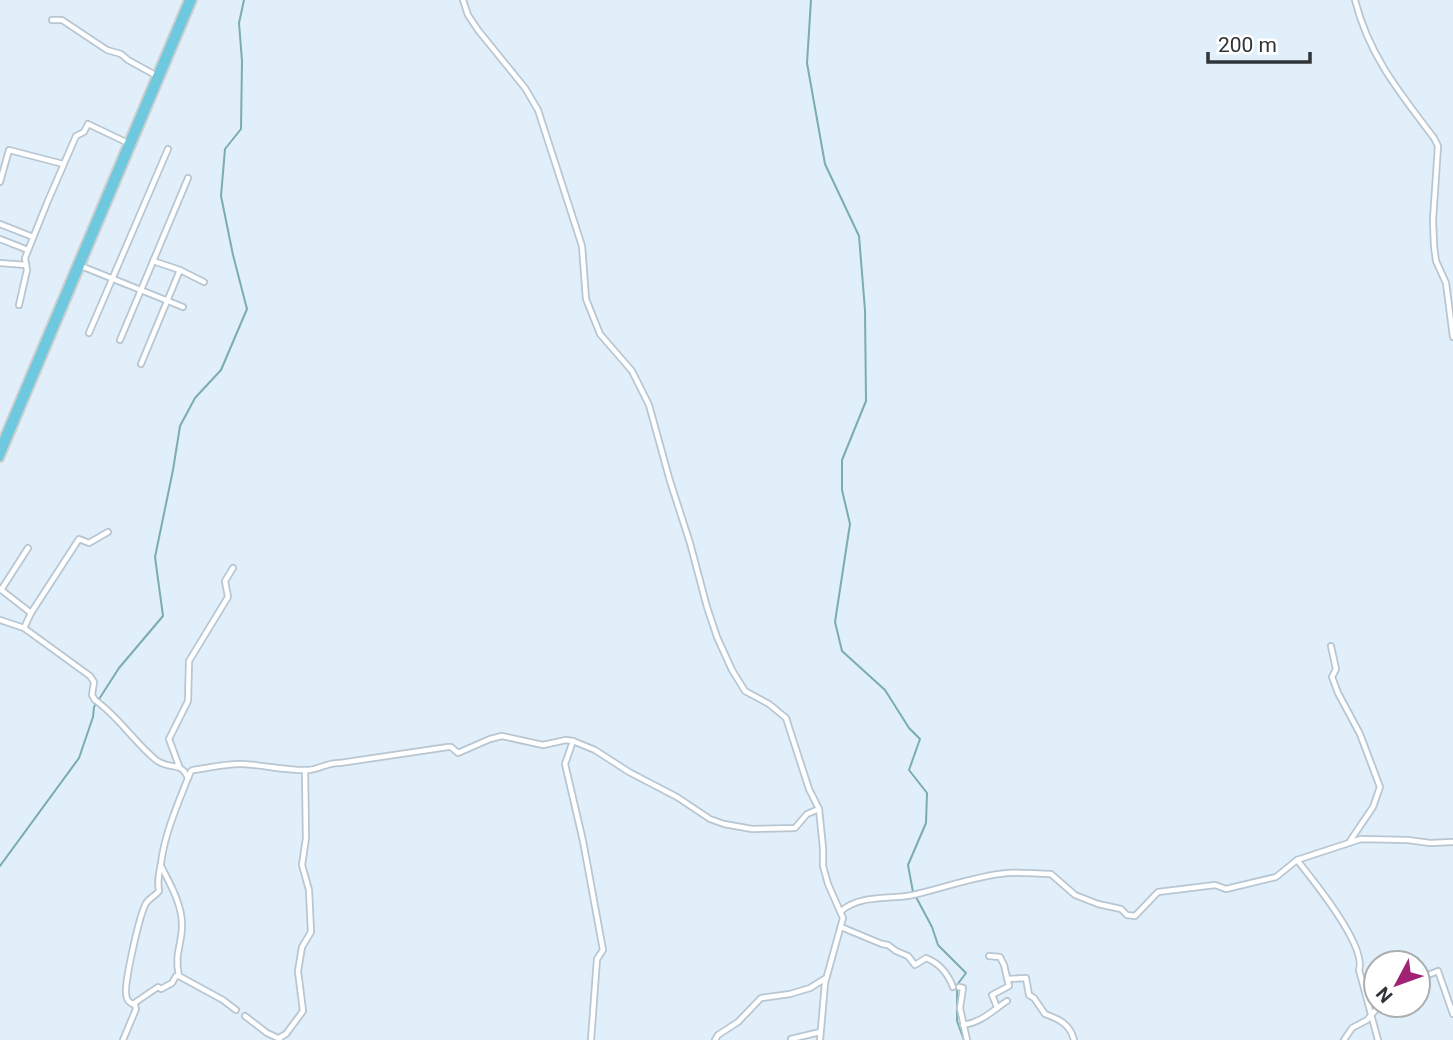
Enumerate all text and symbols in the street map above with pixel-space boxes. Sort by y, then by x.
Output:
scale bar [1208,21,1310,65]
text: 200 m [1218,33,1277,57]
north arrow [1362,949,1432,1019]
text: N [1371,982,1398,1007]

